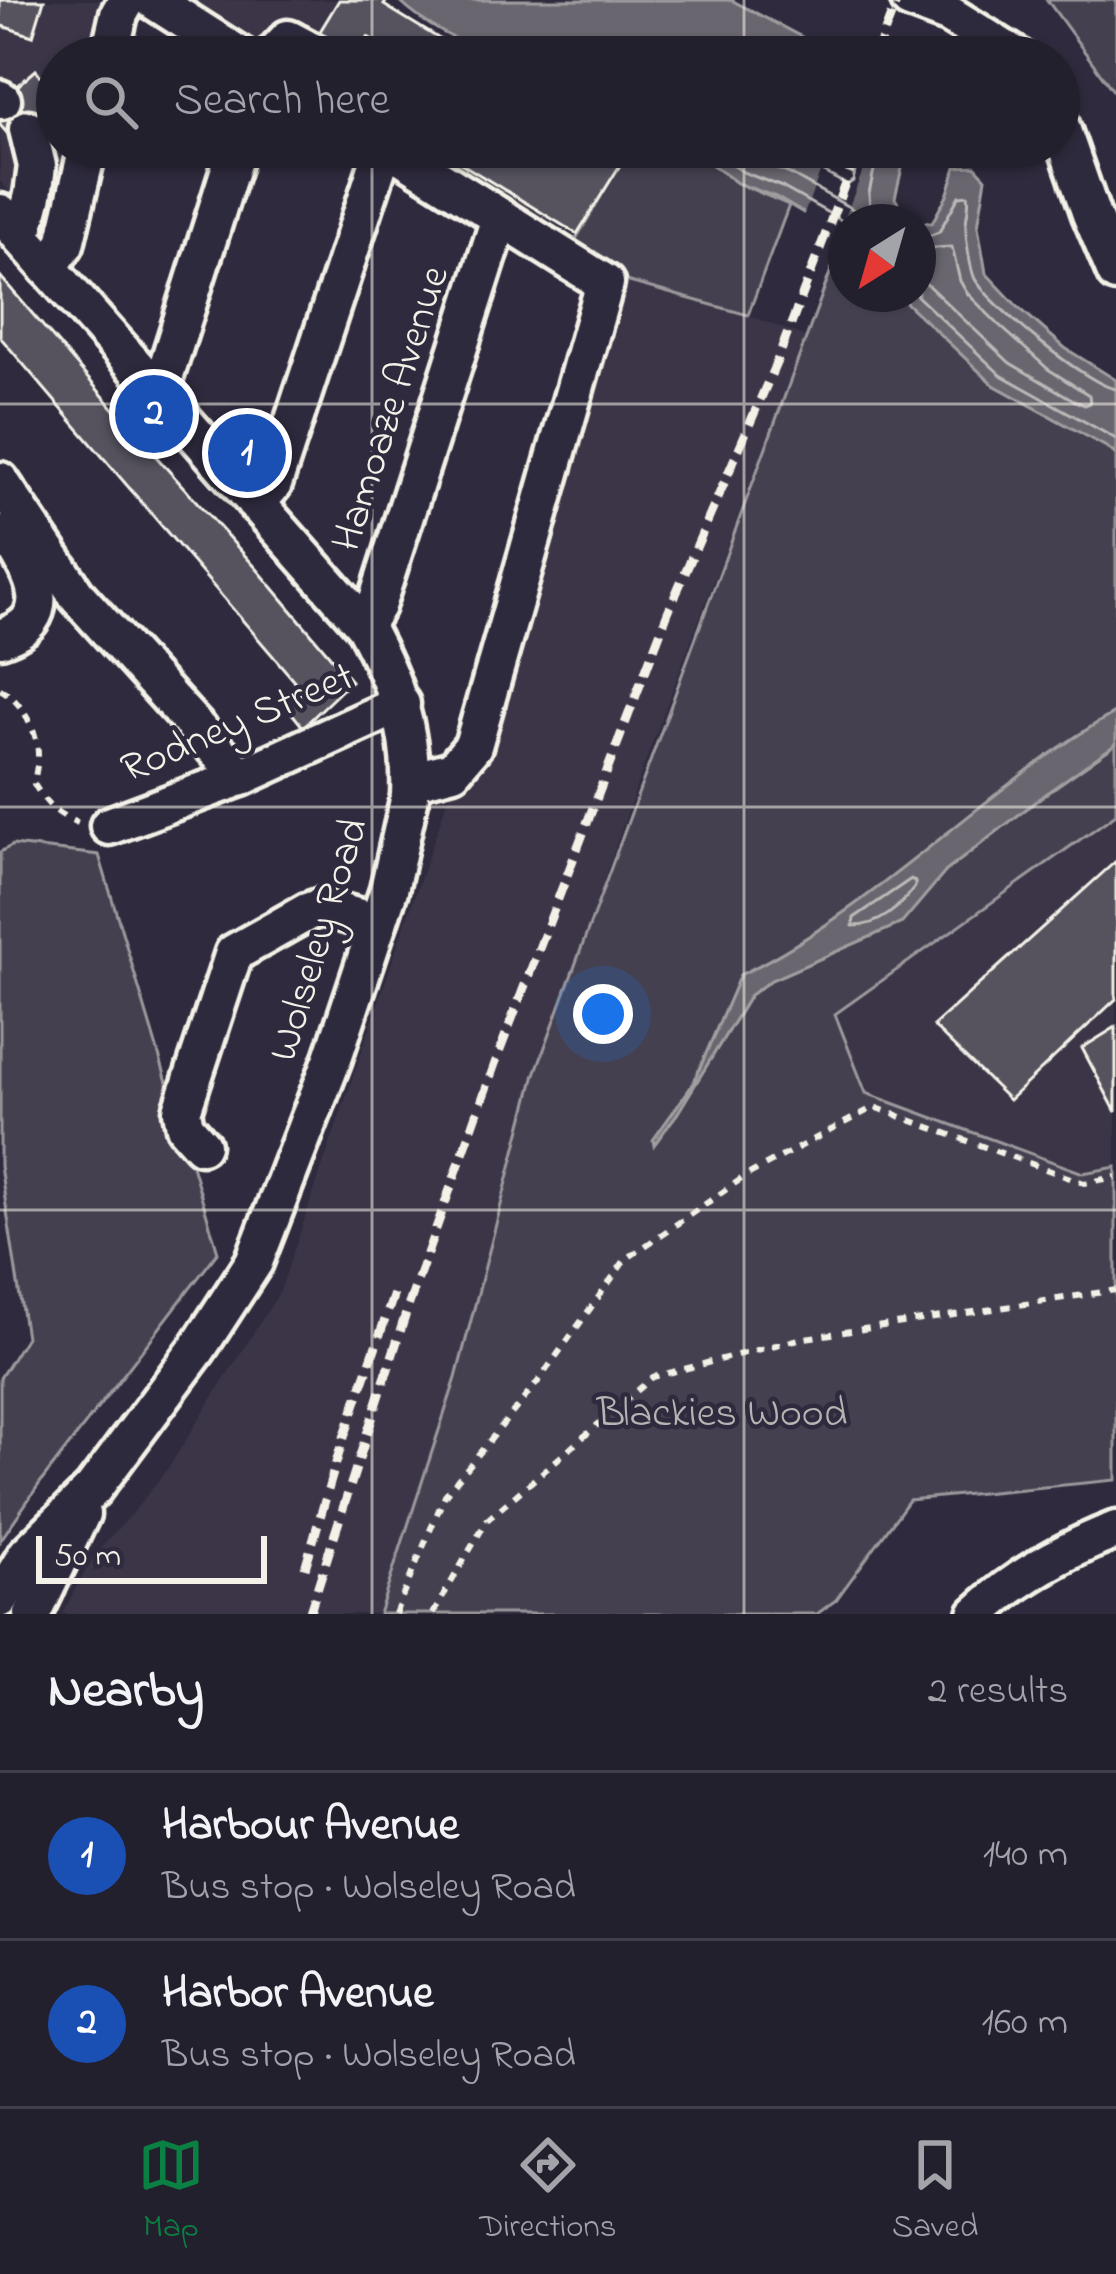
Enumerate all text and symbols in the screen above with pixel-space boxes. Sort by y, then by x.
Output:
search box [36,36,1080,168]
icon: search [78,69,144,135]
text: Search here [174,69,390,135]
north arrow [828,204,936,312]
street label: Hamoaze Avenue [317,258,467,560]
pin: 2 [115,369,193,459]
pin: 1 [208,408,286,498]
street label: Rodney Street [112,647,364,801]
street label: Wolseley Road [254,811,386,1069]
your location [573,984,633,1044]
park label: Blackies Wood [596,1384,847,1445]
scale bar [36,1530,267,1583]
text: 50 m [54,1533,121,1581]
text: Nearby [48,1655,204,1730]
text: 2 results [928,1664,1068,1721]
text: Harbour Avenue [162,1794,459,1860]
text: 1 [81,1827,93,1884]
text: 140 m [983,1827,1068,1884]
text: Bus stop · Wolseley Road [162,1860,576,1917]
text: Harbor Avenue [162,1962,433,2028]
text: 2 [77,1995,97,2052]
text: 160 m [982,1995,1068,2052]
text: Bus stop · Wolseley Road [162,2028,576,2085]
tab: Map [138,2132,204,2252]
tab: Directions [479,2132,617,2252]
tab: Saved [892,2132,978,2252]

